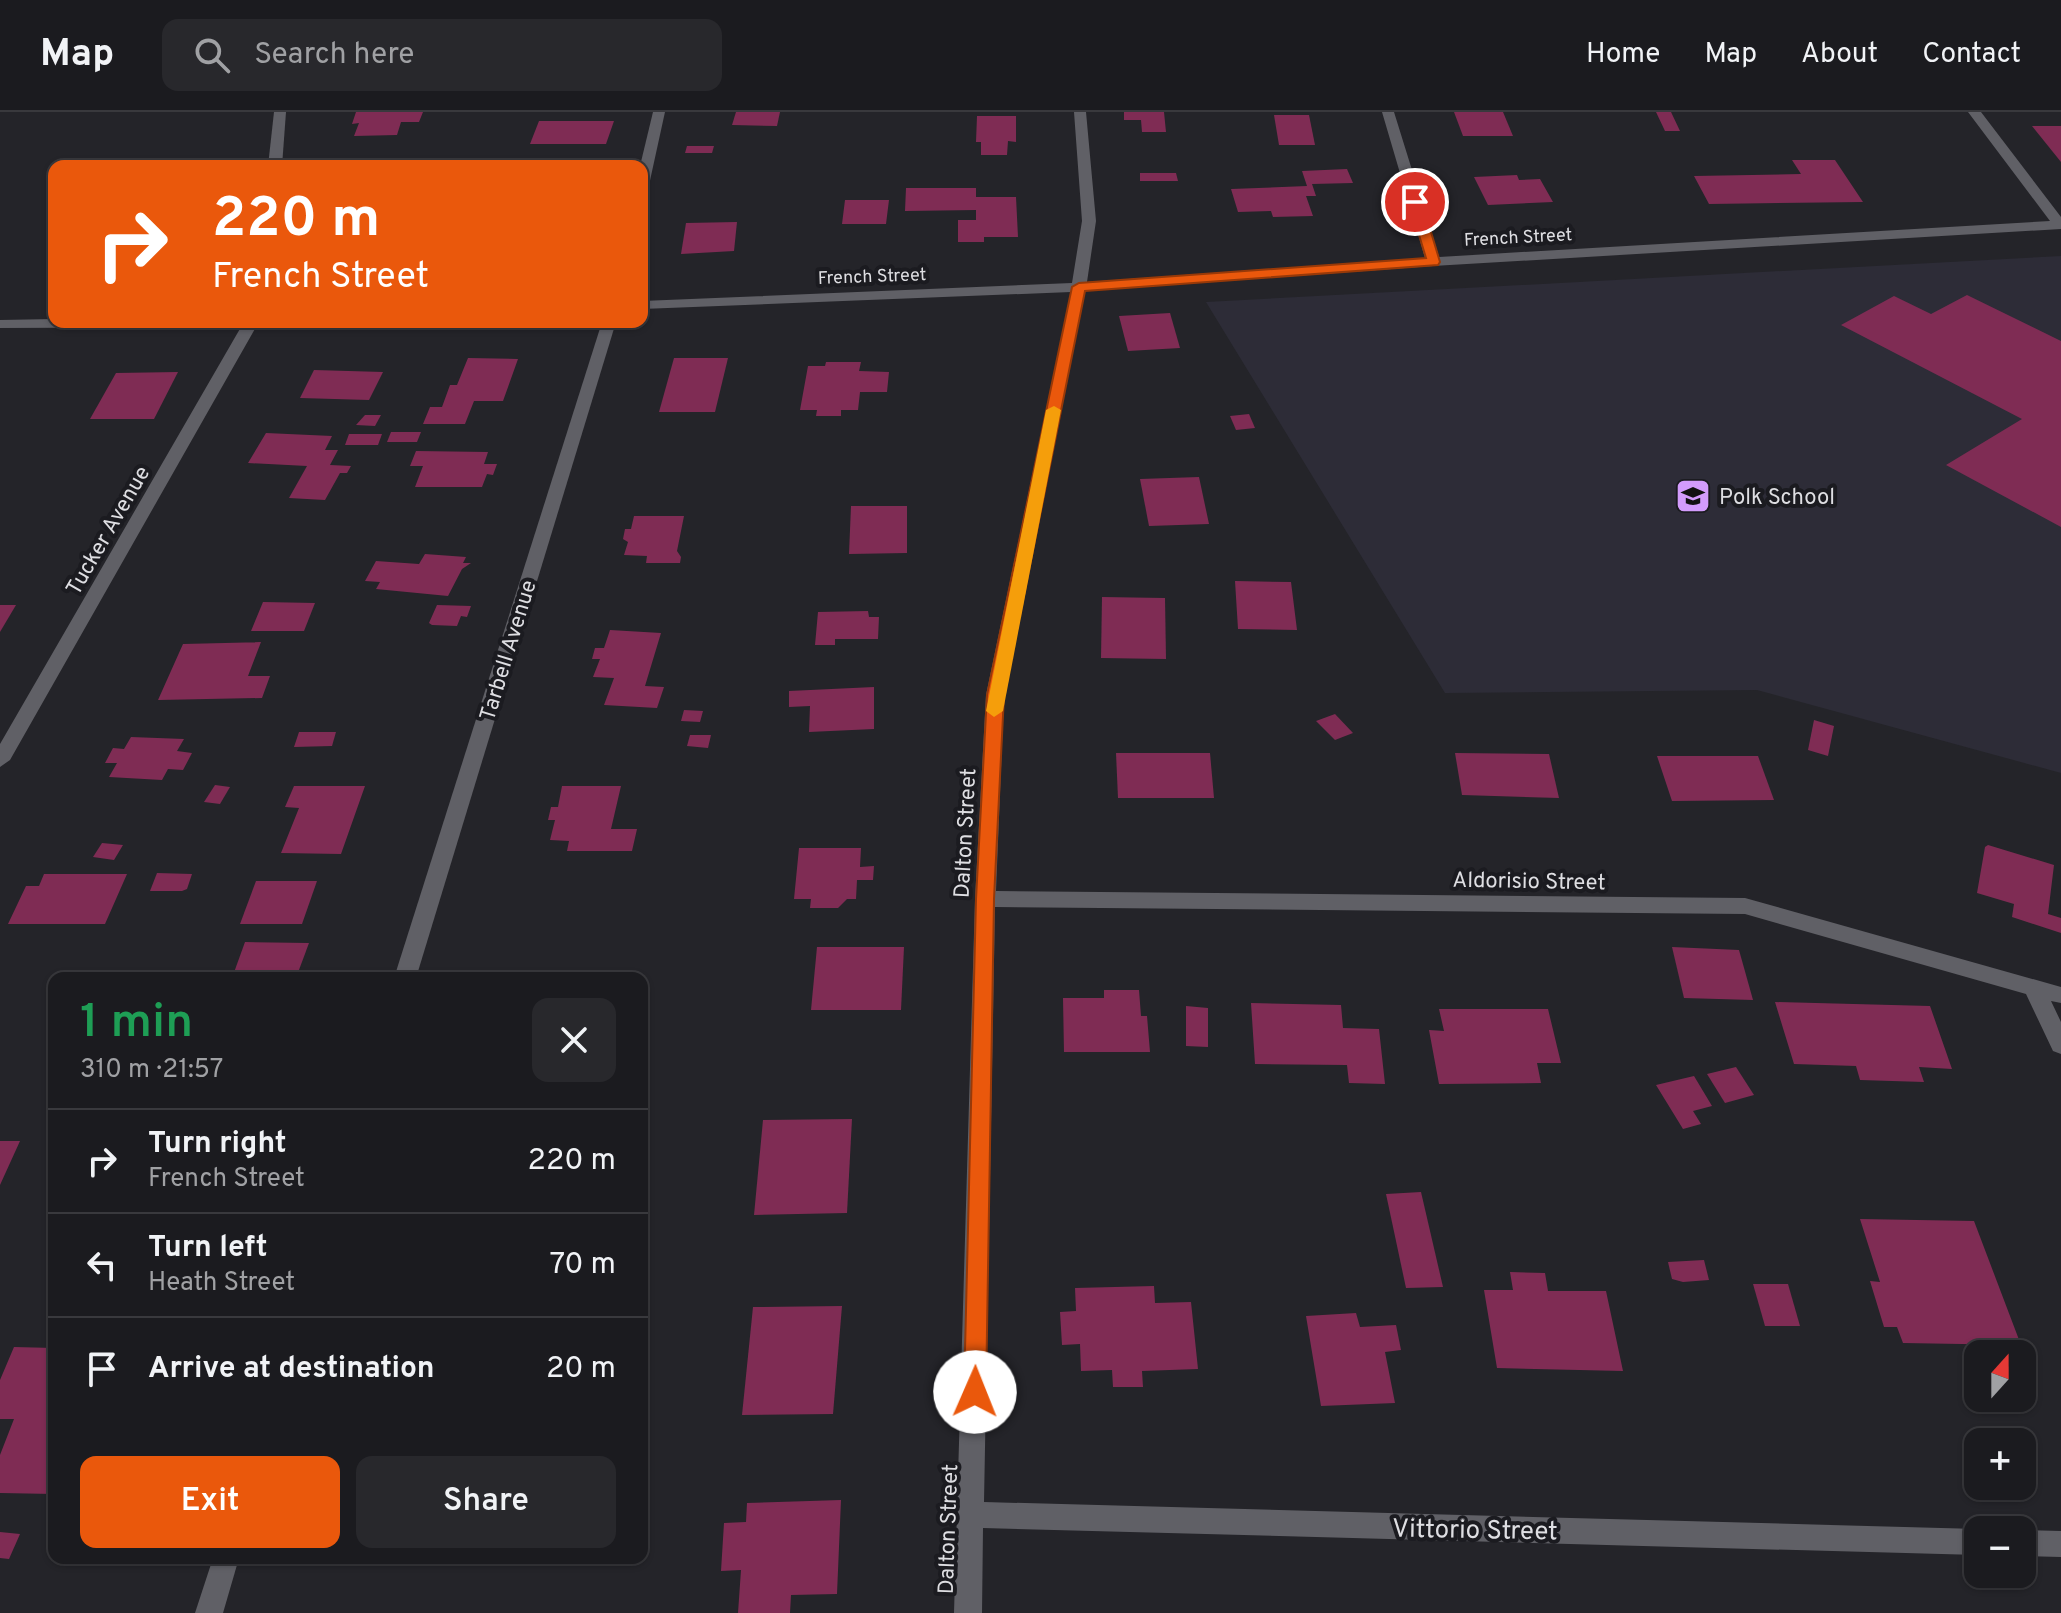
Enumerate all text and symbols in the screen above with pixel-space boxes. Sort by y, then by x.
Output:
search box [162,19,722,91]
text: Map [40,31,114,80]
icon: search [190,33,234,77]
text: Search here [254,37,414,74]
text: Home [1586,37,1660,73]
text: Map [1704,37,1757,73]
text: About [1801,37,1878,73]
text: Contact [1922,37,2021,73]
pin [1381,168,1449,236]
icon: arrive [1393,180,1437,224]
text: 220 m [212,186,380,256]
icon: right [80,192,184,296]
street label: French Street [1463,224,1573,253]
text: French Street [212,255,429,301]
street label: French Street [817,264,927,291]
street label: Tucker Avenue [61,462,157,601]
school or university icon: Polk School [1674,477,1712,515]
place label: Polk School [1719,485,1835,512]
street label: Tarbell Avenue [475,577,544,724]
street label: Dalton Street [950,767,983,899]
street label: Aldorisio Street [1452,868,1606,897]
text: 1 min [80,994,193,1054]
button: close [532,998,616,1082]
text: 310 m · 21:57 [80,1054,223,1087]
text: Turn right [148,1126,286,1163]
icon: right [80,1139,124,1183]
text: 220 m [528,1143,616,1180]
text: French Street [148,1163,305,1196]
text: Turn left [148,1230,268,1267]
icon: left [80,1243,124,1287]
text: 70 m [550,1247,616,1284]
text: Heath Street [148,1267,295,1300]
north arrow [1964,1340,2036,1412]
map controls [1964,1340,2036,1588]
icon: arrive [80,1347,124,1391]
position arrow [933,1350,1017,1434]
text: Arrive at destination [148,1351,434,1388]
text: 20 m [546,1351,616,1388]
button: + [1964,1428,2036,1500]
button: Exit [80,1456,340,1548]
button: Share [356,1456,616,1548]
street label: Dalton Street [934,1463,965,1595]
street label: Vittorio Street [1392,1514,1558,1549]
button: − [1964,1516,2036,1588]

